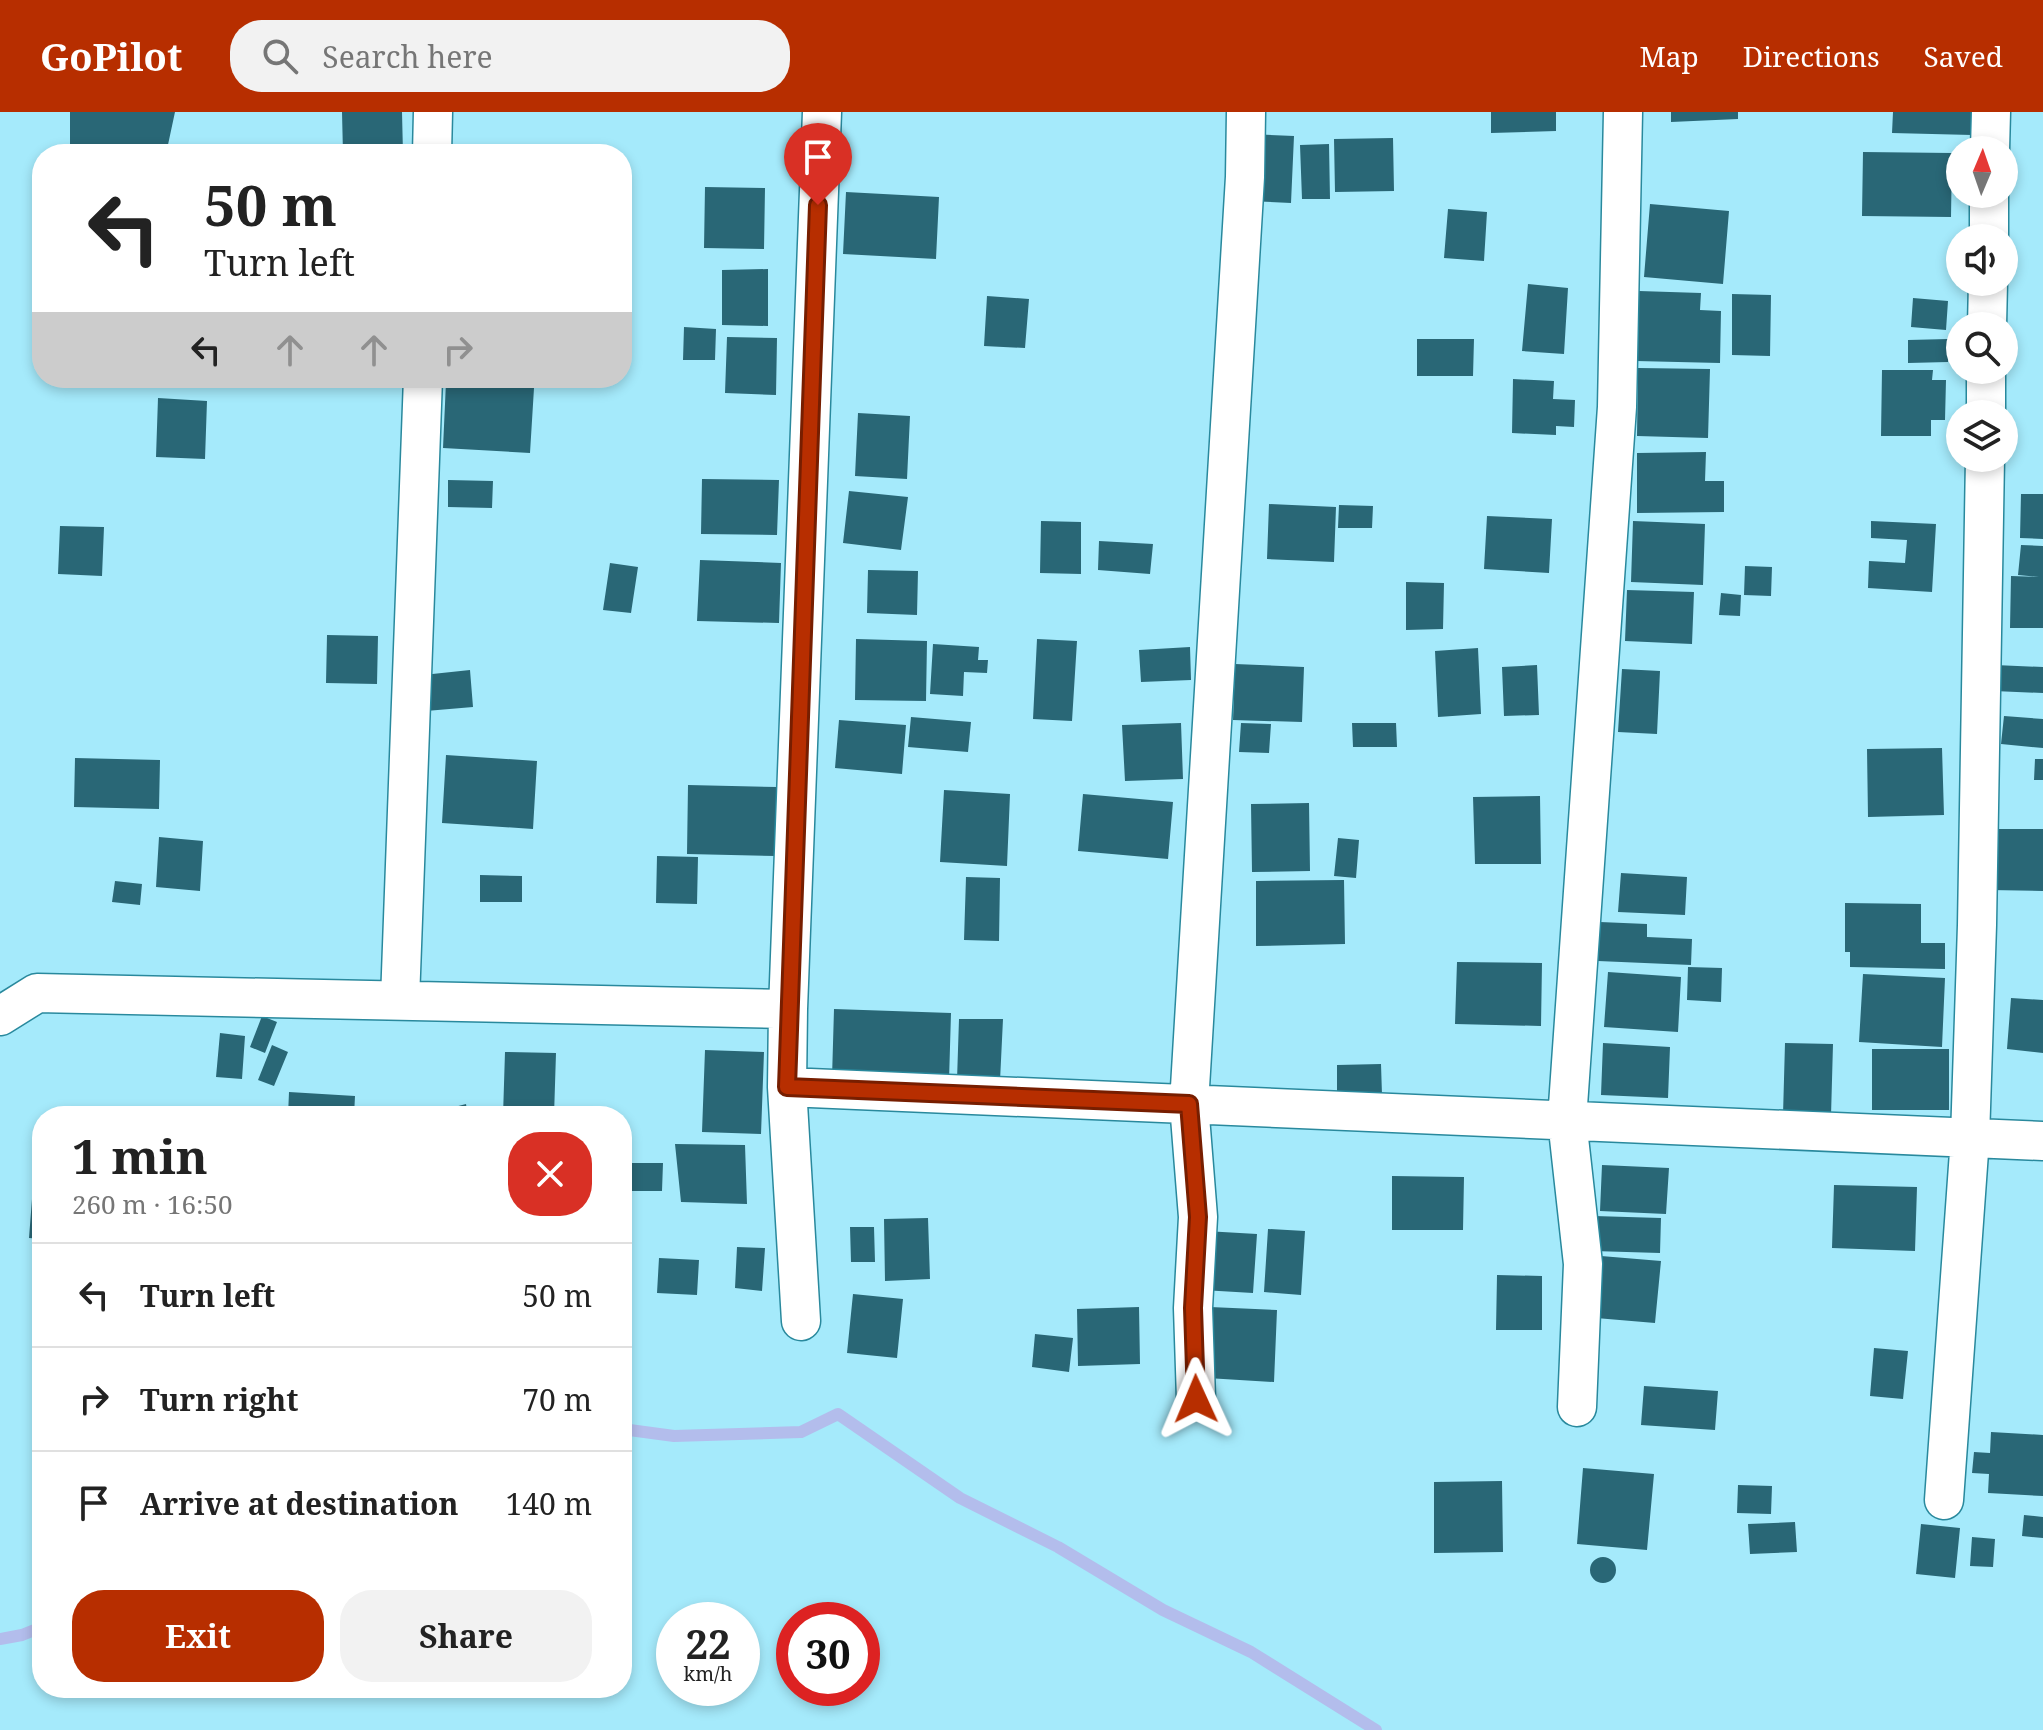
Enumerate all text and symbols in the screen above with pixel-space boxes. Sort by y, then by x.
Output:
search box [230,20,790,92]
text: GoPilot [40,30,182,82]
icon: search [258,34,302,78]
text: Search here [322,36,493,77]
text: Map [1639,37,1699,75]
text: Directions [1743,37,1880,75]
text: Saved [1924,37,2003,75]
pin [784,123,852,205]
icon: arrive [796,135,840,179]
north arrow [1946,136,2018,208]
map controls [1946,136,2018,472]
text: 50 m [204,166,337,242]
icon: left [72,176,176,280]
button: sound [1946,224,2018,296]
text: Turn left [204,238,355,287]
button: search [1946,312,2018,384]
icon: left [184,328,228,372]
icon: ahead [268,328,312,372]
icon: ahead [352,328,396,372]
icon: right [436,328,480,372]
button: layers [1946,400,2018,472]
text: 1 min [72,1123,208,1188]
button: close [508,1132,592,1216]
text: 260 m · 16:50 [72,1186,233,1222]
icon: left [72,1273,116,1317]
text: Turn left [140,1275,275,1316]
text: 50 m [522,1275,592,1316]
position arrow [1154,1357,1238,1441]
icon: right [72,1377,116,1421]
text: Turn right [140,1379,298,1420]
text: 70 m [522,1379,592,1420]
icon: arrive [72,1481,116,1525]
text: Arrive at destination [140,1483,459,1524]
text: 140 m [506,1483,592,1524]
button: Exit [72,1590,324,1682]
button: Share [340,1590,592,1682]
speed limit sign: 30 [776,1602,880,1706]
text: 22 [685,1616,731,1671]
text: km/h [683,1660,733,1687]

